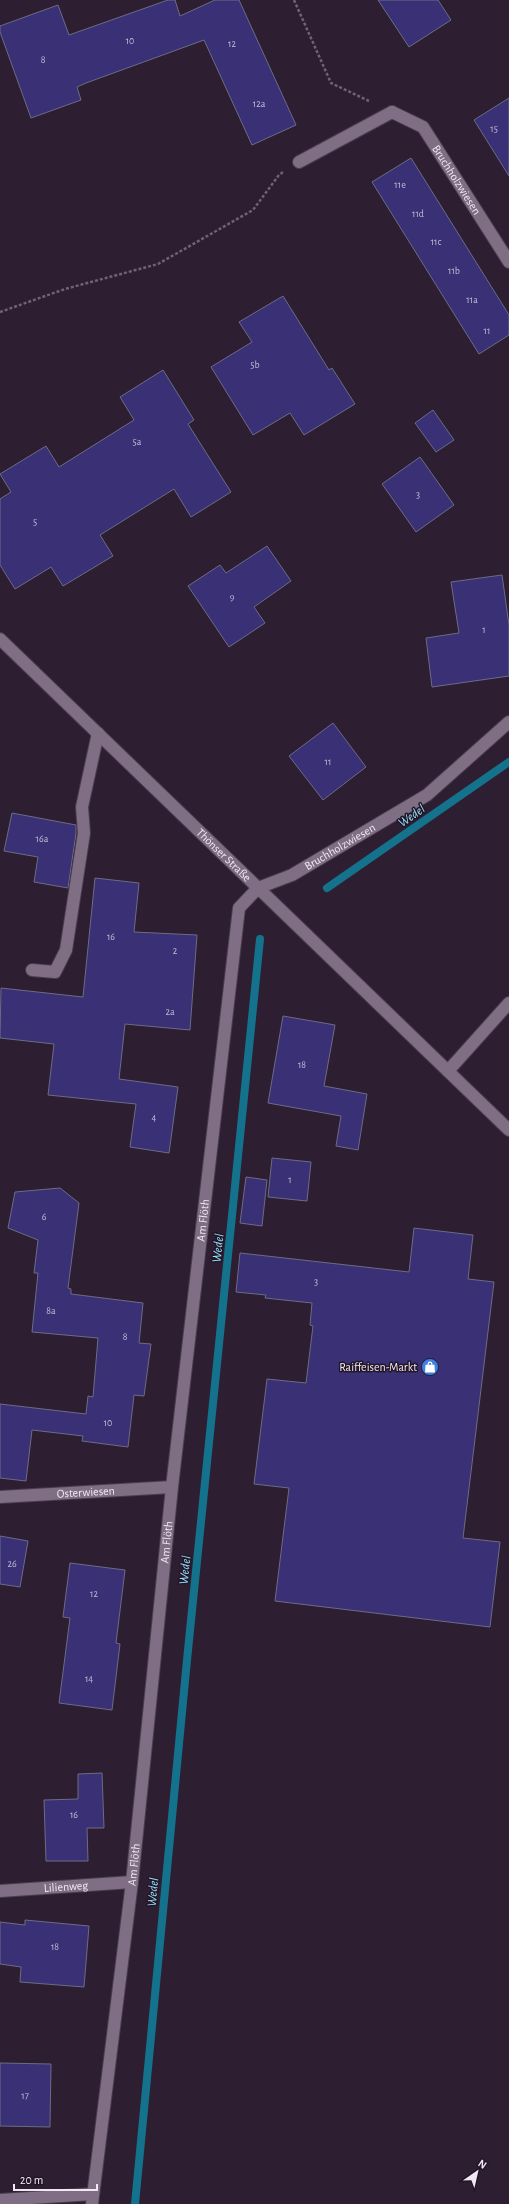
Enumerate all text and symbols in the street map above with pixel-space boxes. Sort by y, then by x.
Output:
house number: 10 [126,36,134,46]
house number: 12 [228,39,236,49]
house number: 8 [41,55,46,65]
house number: 12a [253,99,266,109]
house number: 15 [490,124,498,134]
street label: Bruchholzwiesen [430,143,483,217]
house number: 11e [394,180,406,190]
house number: 11d [412,209,424,219]
house number: 11c [431,237,442,247]
house number: 11b [448,266,460,276]
house number: 11a [466,295,478,305]
house number: 11 [484,326,490,336]
house number: 5b [250,360,260,370]
house number: 5a [133,437,142,447]
house number: 3 [416,490,420,500]
house number: 5 [33,517,37,527]
house number: 9 [230,592,235,602]
house number: 1 [482,625,486,635]
house number: 11 [325,757,331,767]
water label: Wedel [396,803,428,830]
street label: Bruchholzwiesen [302,821,377,872]
street label: Thönser Straße [194,826,254,884]
house number: 16a [36,834,49,844]
house number: 16 [107,932,115,942]
house number: 2 [173,946,178,956]
house number: 2a [165,1007,175,1017]
house number: 18 [298,1060,306,1070]
house number: 4 [152,1113,157,1123]
house number: 1 [288,1175,292,1185]
street label: Am Flöth [194,1198,211,1242]
house number: 6 [42,1212,47,1222]
water label: Wedel [211,1233,226,1263]
house number: 3 [314,1277,318,1287]
house number: 8a [46,1306,56,1316]
house number: 8 [123,1332,128,1342]
shop icon: Raiffeisen-Markt [420,1357,440,1377]
place label: Raiffeisen-Markt [339,1361,417,1373]
house number: 10 [104,1418,112,1428]
street label: Osterwiesen [57,1484,115,1500]
street label: Am Flöth [158,1520,175,1564]
water label: Wedel [178,1555,193,1585]
house number: 26 [7,1559,17,1569]
house number: 12 [90,1589,98,1599]
house number: 14 [85,1674,93,1684]
house number: 16 [70,1810,78,1820]
street label: Am Flöth [126,1843,142,1886]
water label: Wedel [146,1877,161,1907]
street label: Lilienweg [43,1879,89,1894]
house number: 18 [51,1942,59,1952]
house number: 17 [21,2091,29,2101]
north arrow [457,2152,497,2192]
text: N [476,2157,489,2171]
scale bar [14,2166,97,2192]
text: 20 m [20,2174,43,2186]

